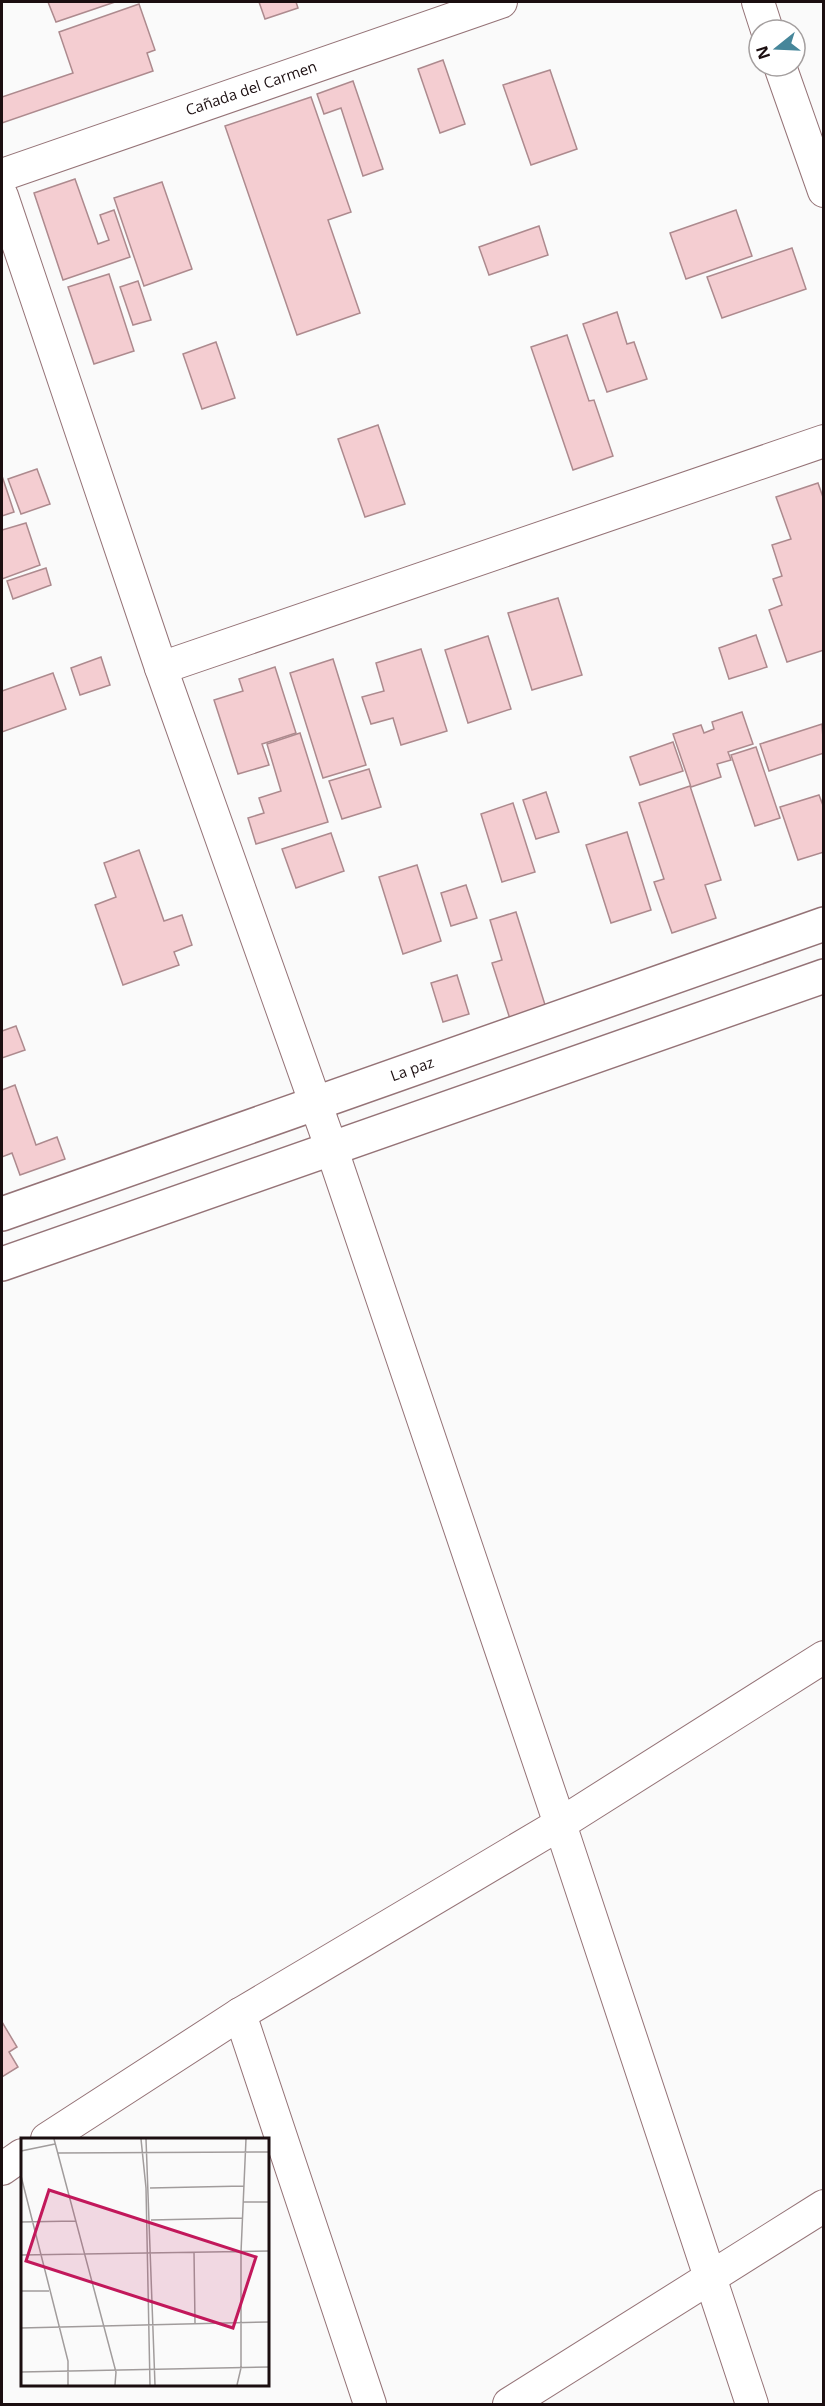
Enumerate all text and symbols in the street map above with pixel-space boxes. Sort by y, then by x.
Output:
north arrow [747,18,807,78]
text: N [750,43,775,62]
street label: Cañada del Carmen [183,56,319,120]
street label: La paz [388,1051,436,1085]
inset map [21,2138,268,2385]

